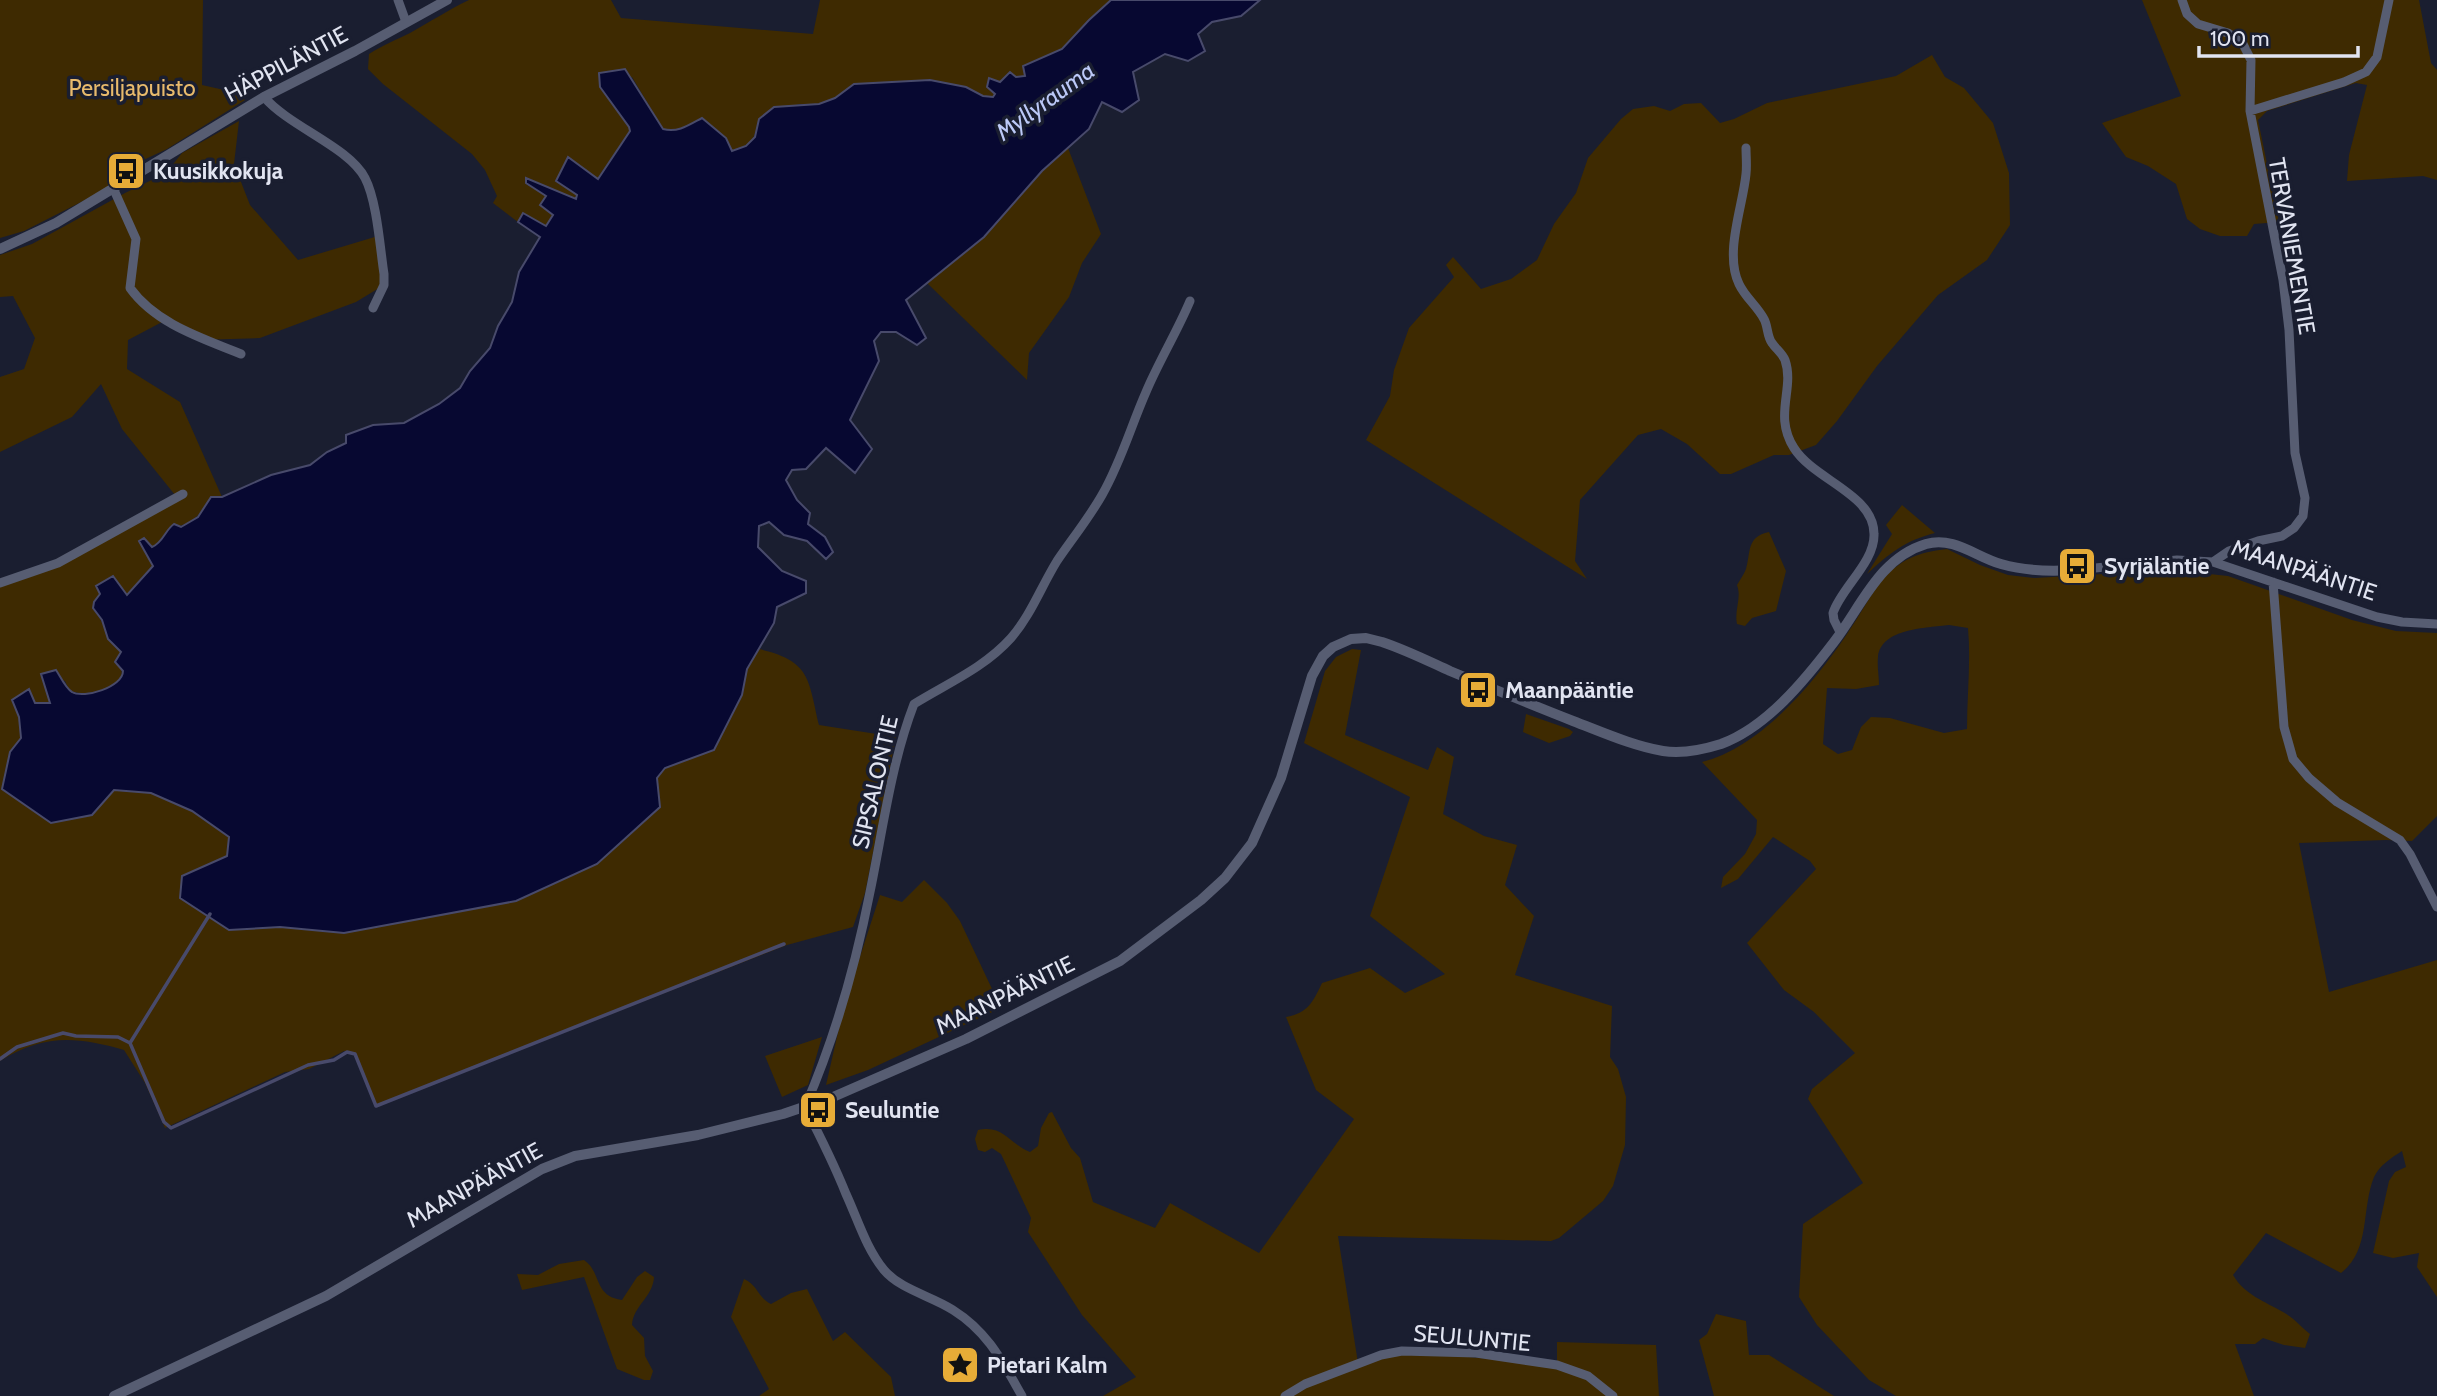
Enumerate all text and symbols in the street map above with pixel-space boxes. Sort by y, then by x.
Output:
scale bar [2199,14,2358,58]
street label: HÄPPILÄNTIE [220,20,352,108]
text: 100 m [2210,26,2269,51]
water label: Myllyrauma [989,56,1100,147]
park label: Persiljapuisto [68,74,196,102]
bus stop icon: Kuusikkokuja [105,150,147,192]
street label: TERVANIEMENTIE [2263,155,2321,337]
place label: Kuusikkokuja [153,157,284,185]
street label: MAANPÄÄNTIE [2228,533,2380,607]
bus stop icon: Syrjäläntie [2056,545,2098,587]
place label: Syrjäläntie [2104,552,2210,580]
bus stop icon: Maanpääntie [1457,669,1499,711]
place label: Maanpääntie [1505,676,1634,704]
street label: SIPSALONTIE [846,713,904,851]
street label: MAANPÄÄNTIE [931,949,1079,1041]
bus stop icon: Seuluntie [797,1089,839,1131]
place label: Seuluntie [845,1096,940,1124]
street label: MAANPÄÄNTIE [401,1136,547,1234]
street label: SEULUNTIE [1412,1319,1532,1357]
place icon: Pietari Kalm [939,1344,981,1386]
place label: Pietari Kalm [987,1351,1107,1379]

